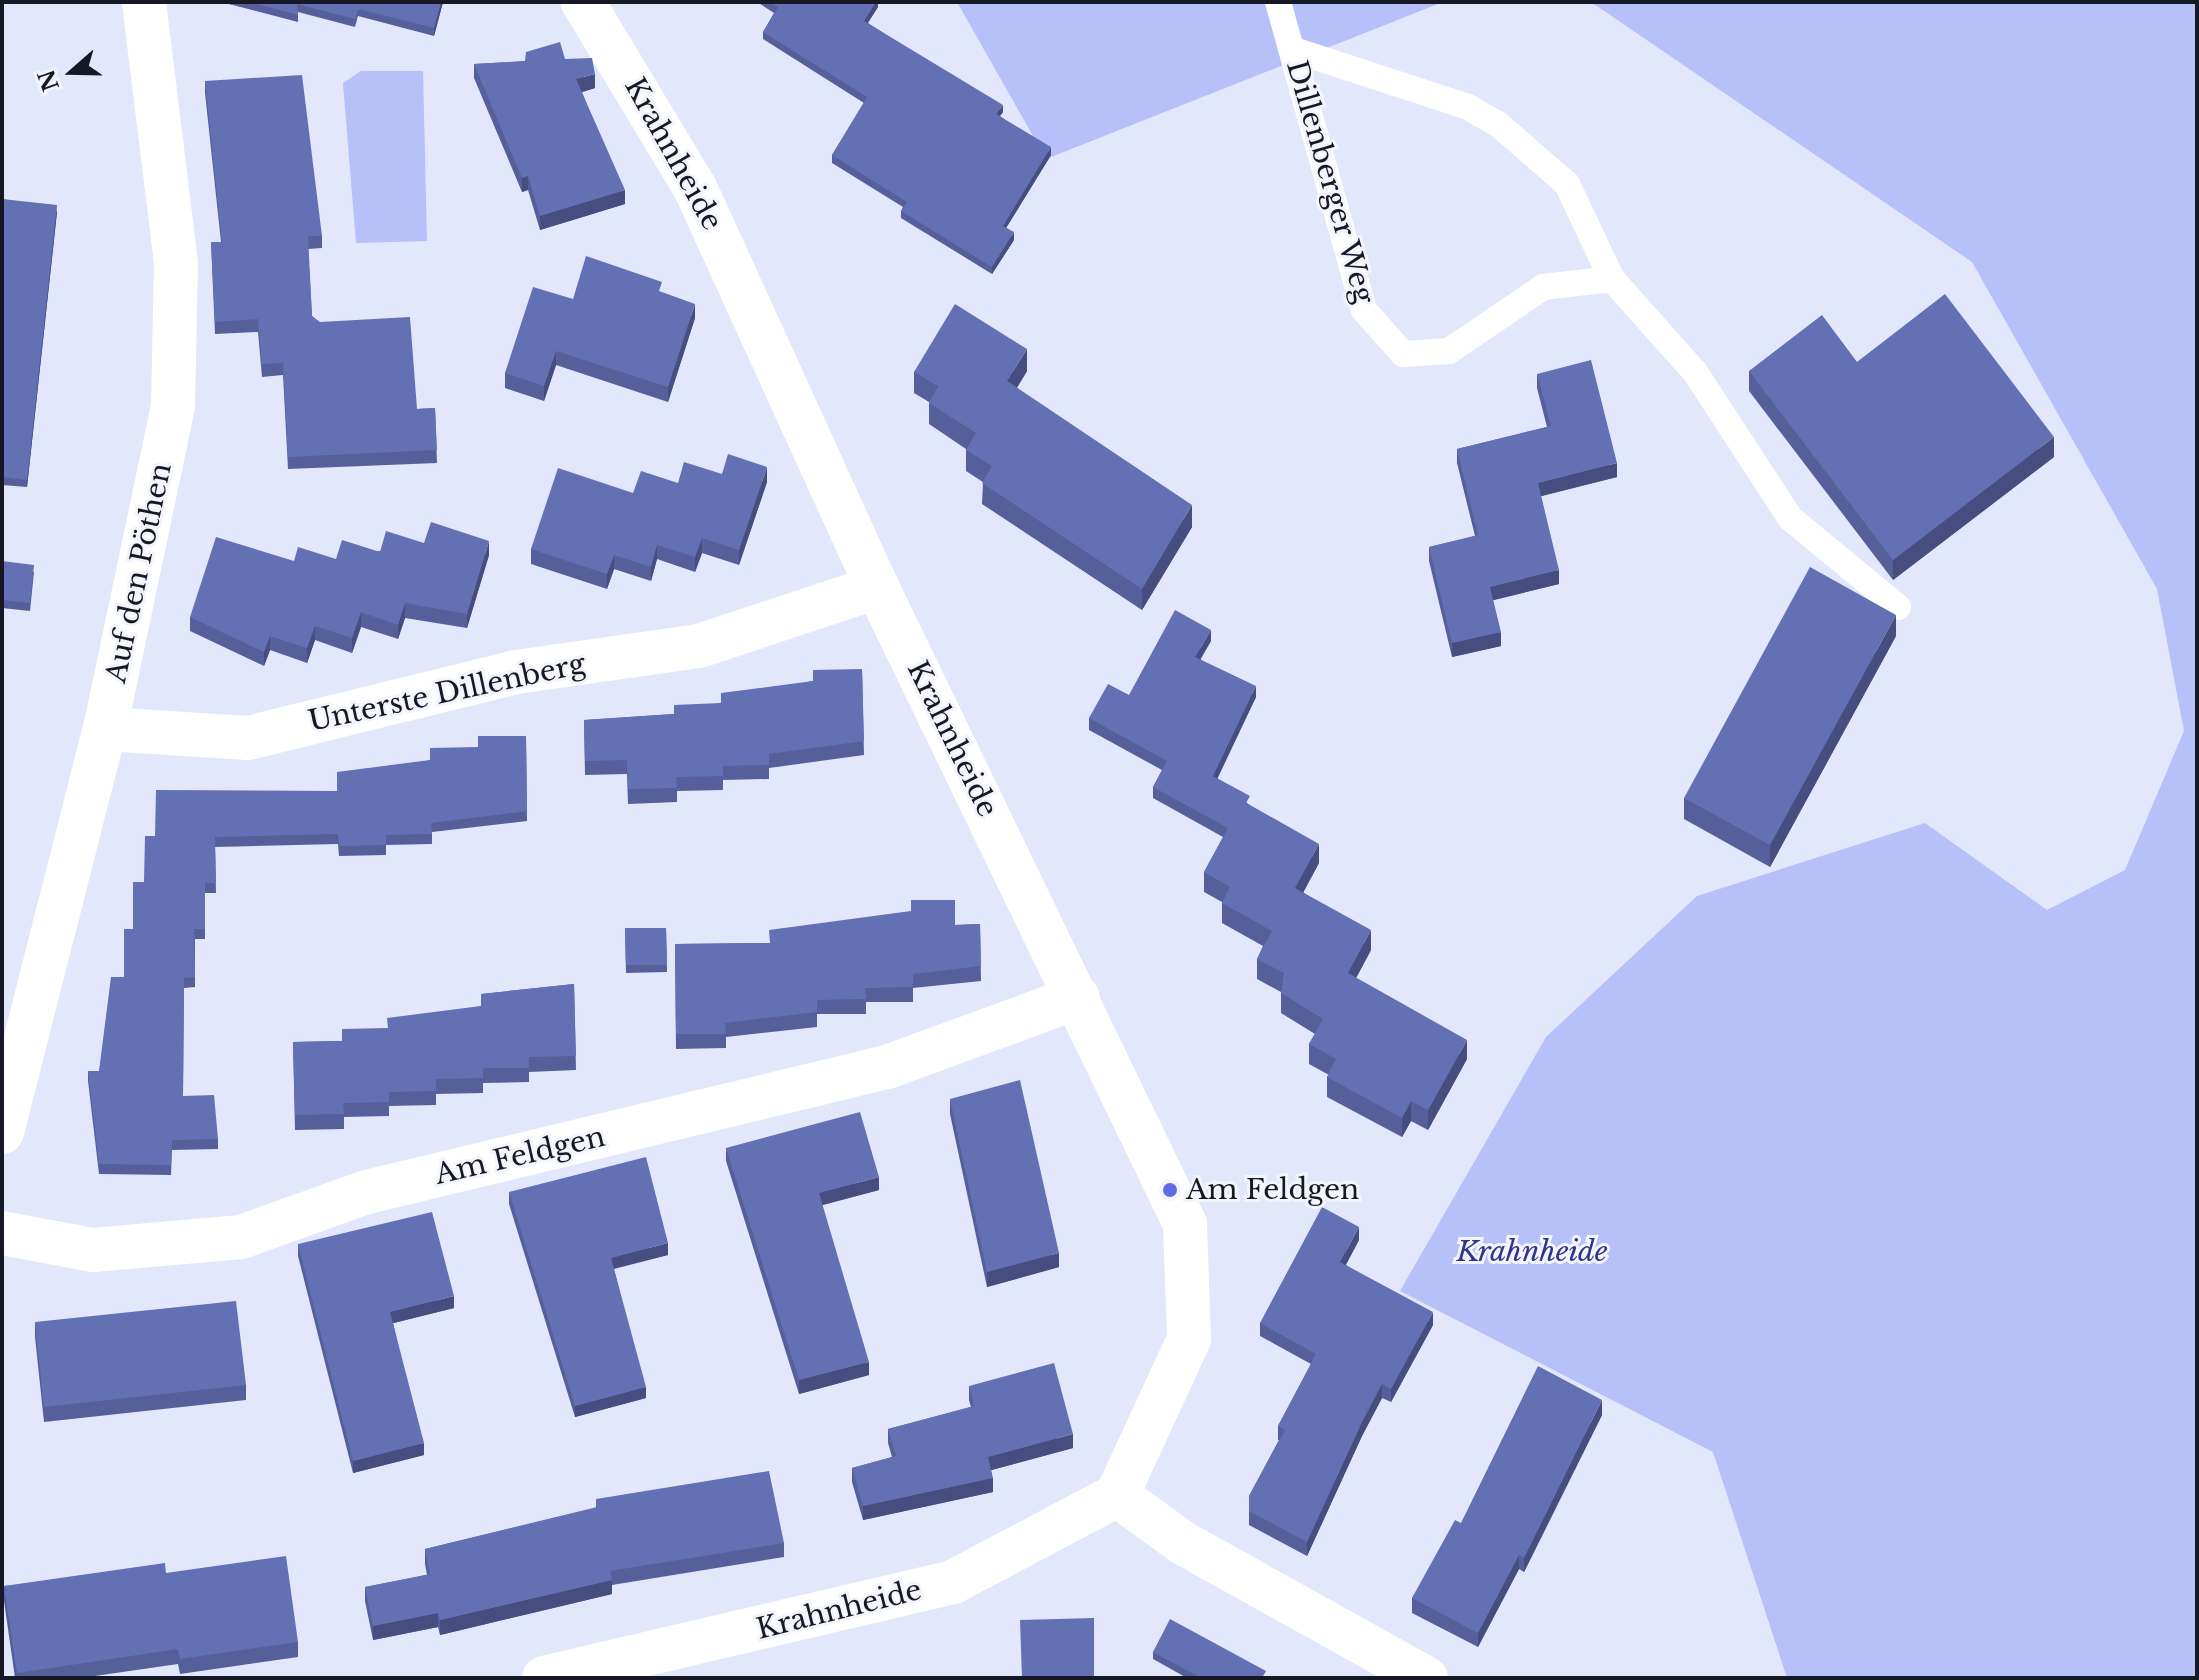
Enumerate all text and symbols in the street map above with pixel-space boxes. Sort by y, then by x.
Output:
north arrow [32,32,112,112]
street label: Dillenberger Weg [1279,56,1381,308]
text: N [33,66,65,95]
street label: Krahnheide [617,72,729,236]
street label: Auf den Pöthen [99,460,179,686]
street label: Unterste Dillenberg [305,647,589,739]
street label: Krahnheide [900,656,1004,822]
street label: Am Feldgen [432,1120,608,1192]
place label: Am Feldgen [1186,1173,1359,1207]
marker: Am Feldgen [1161,1181,1179,1199]
park label: Krahnheide [1456,1235,1608,1269]
street label: Krahnheide [753,1573,925,1647]

